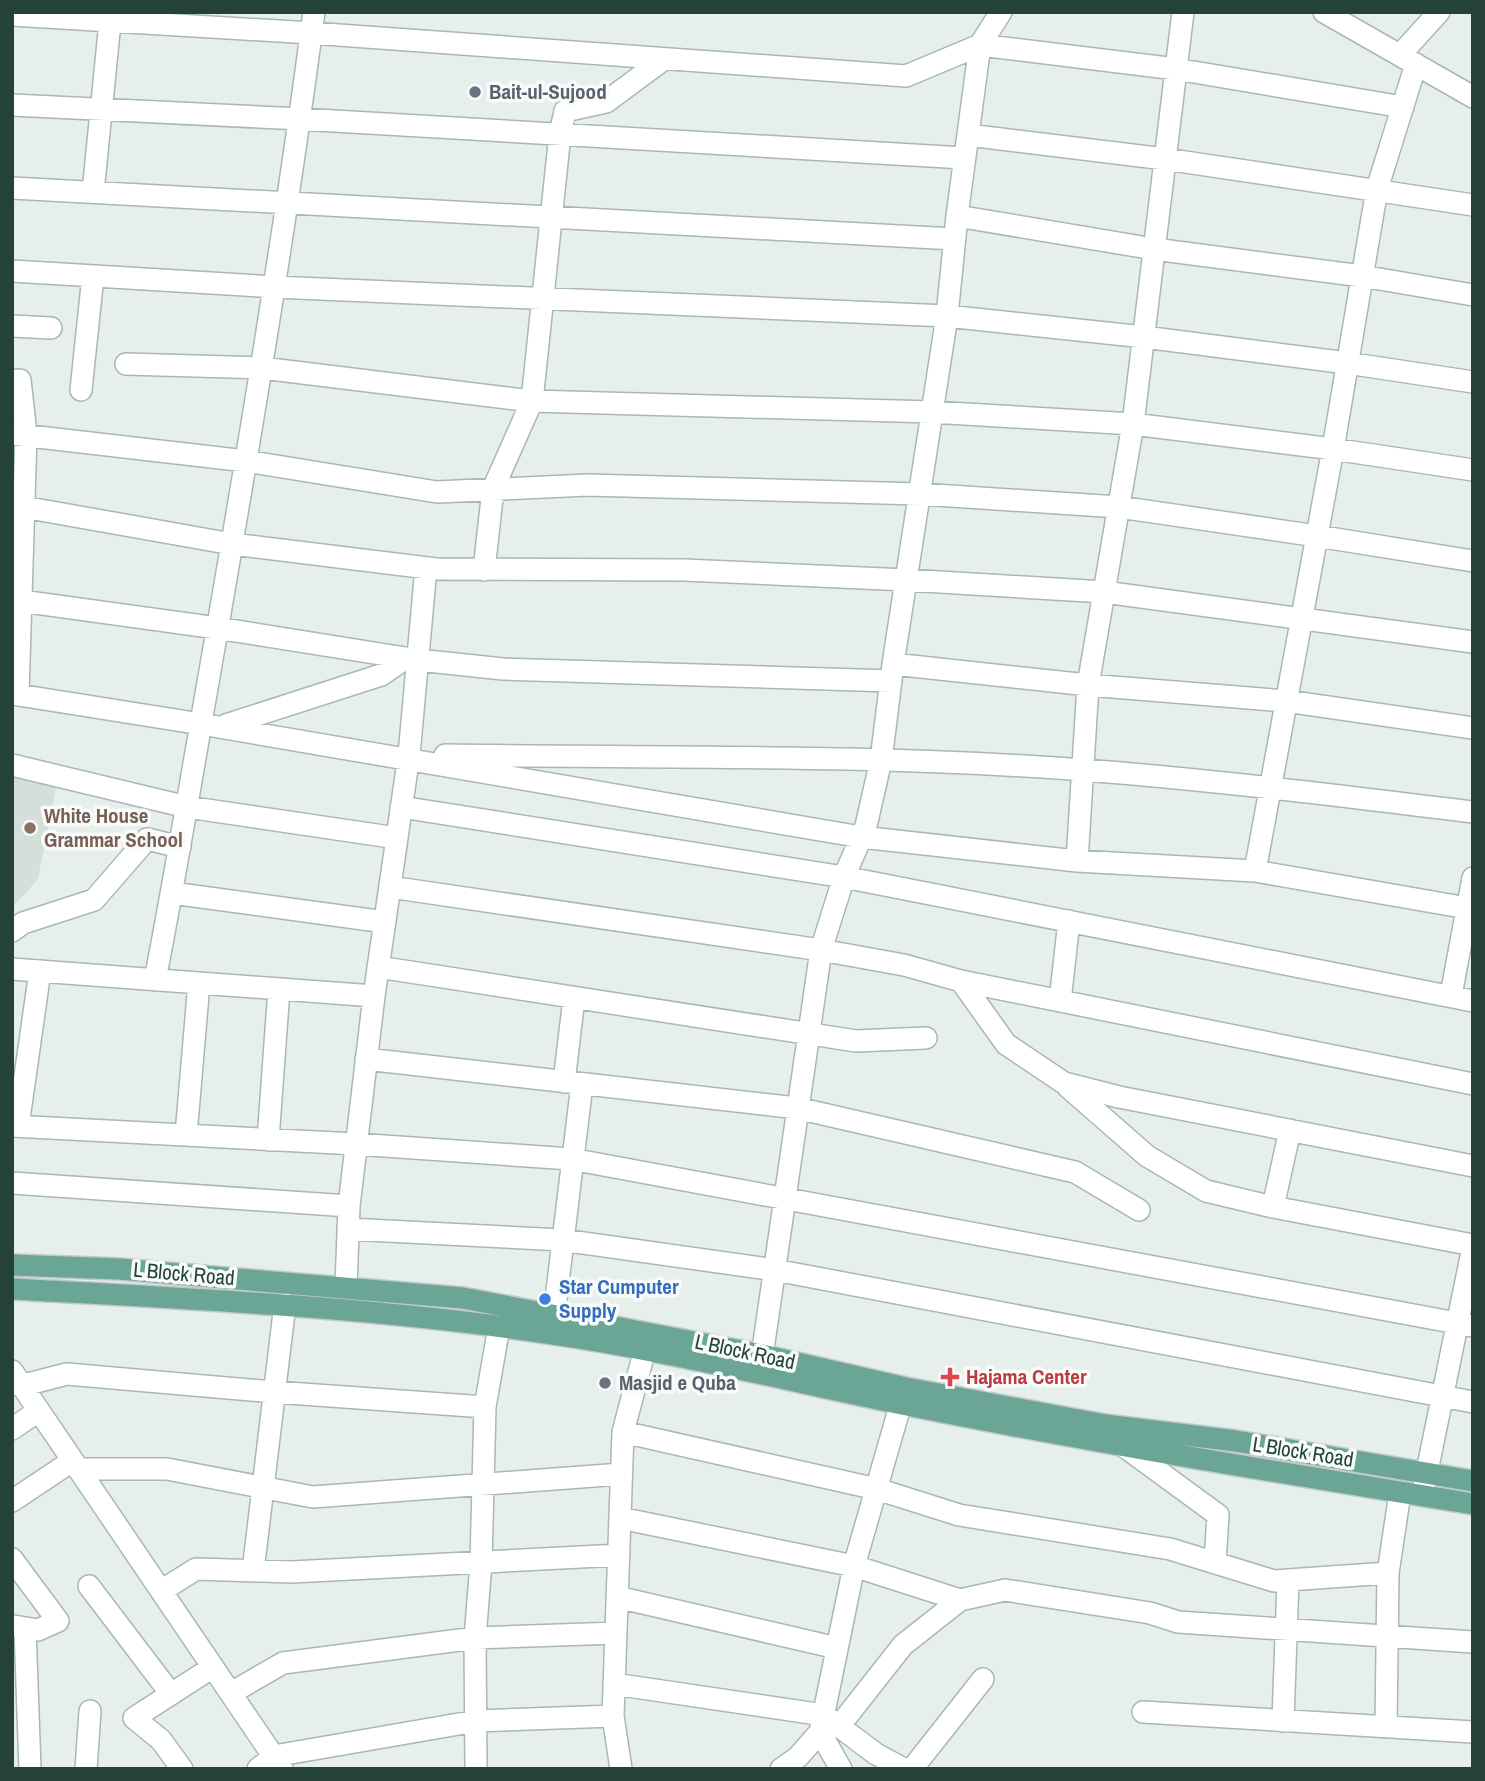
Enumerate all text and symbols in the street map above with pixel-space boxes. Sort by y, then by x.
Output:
place label: Bait-ul-Sujood [489,77,607,106]
marker: Bait-ul-Sujood [467,84,483,100]
place label: White House Grammar School [44,801,183,854]
marker: White House Grammar School [22,820,38,836]
street label: L Block Road [132,1255,236,1292]
place label: Star Cumputer Supply [559,1272,679,1325]
marker: Star Cumputer Supply [537,1291,553,1307]
street label: L Block Road [692,1327,798,1376]
place label: Hajama Center [966,1362,1087,1391]
marker: Hajama Center [940,1367,960,1387]
place label: Masjid e Quba [619,1368,736,1397]
marker: Masjid e Quba [597,1375,613,1391]
street label: L Block Road [1251,1429,1356,1474]

